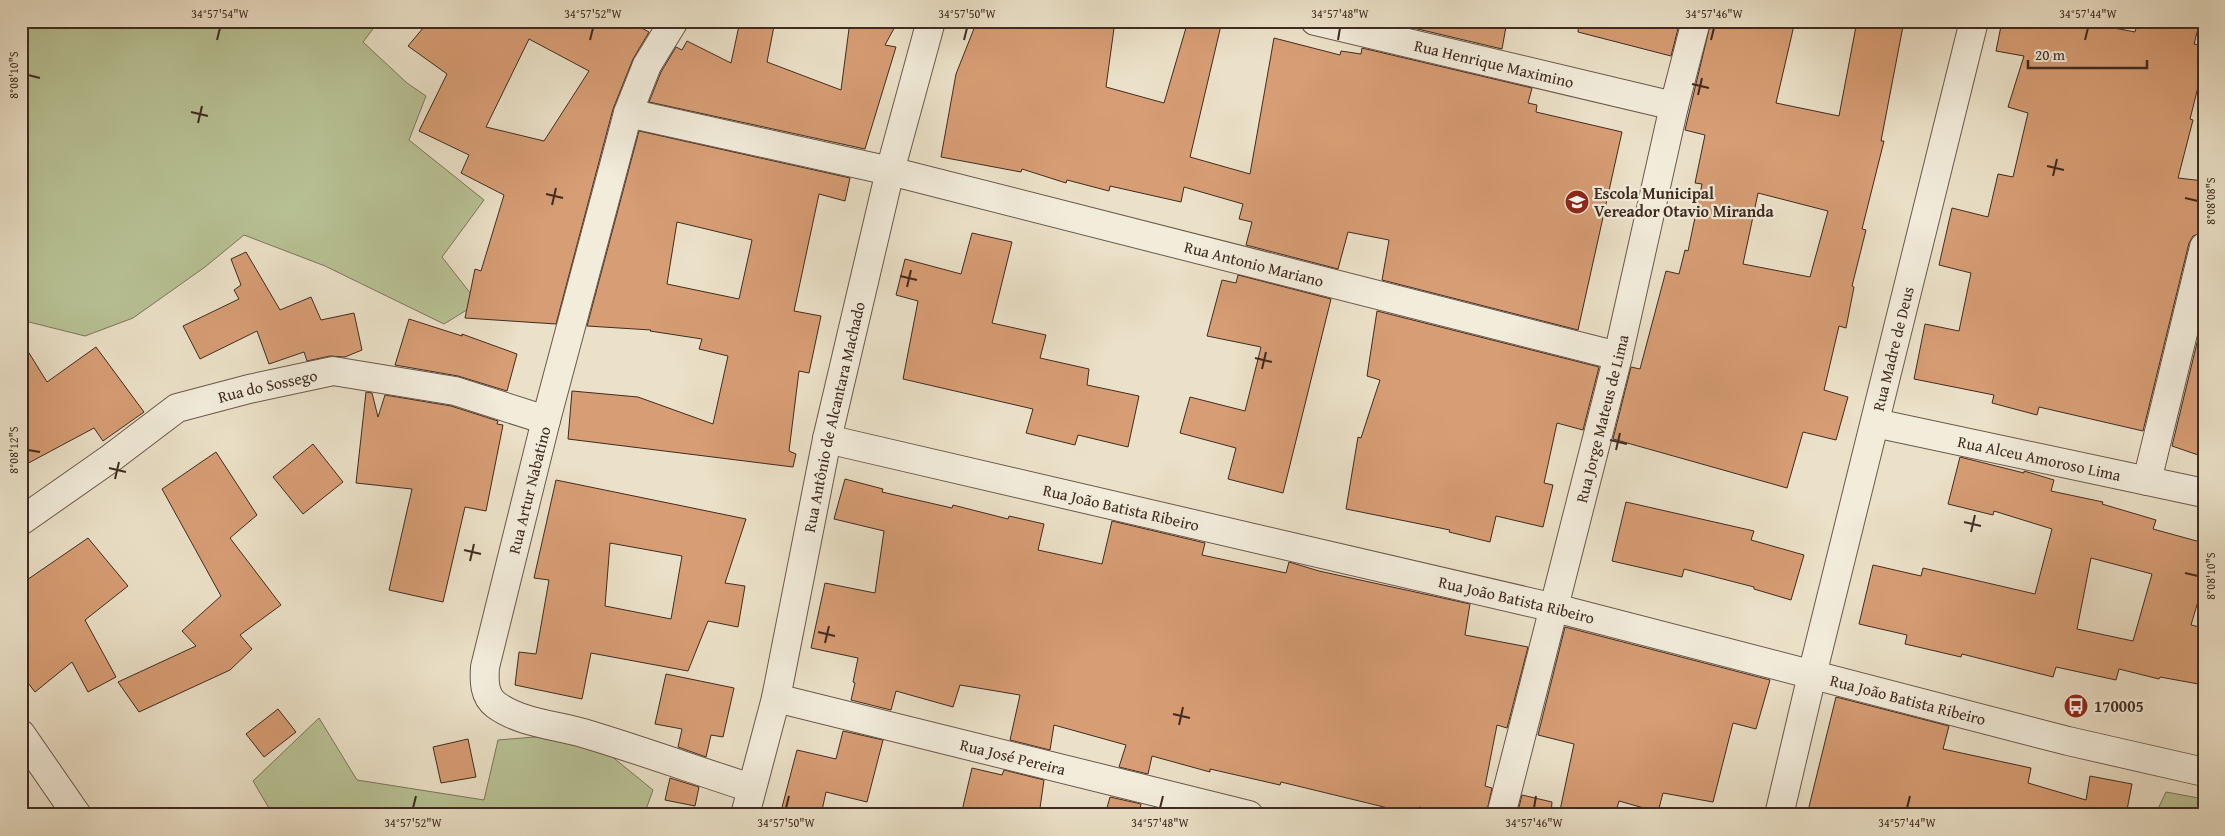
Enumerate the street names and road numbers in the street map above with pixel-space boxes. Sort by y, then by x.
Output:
street label: Rua Henrique Maximino [1412,33,1576,94]
street label: Rua Antonio Mariano [1182,234,1326,293]
street label: Rua Madre de Deus [1866,284,1920,413]
street label: Rua Antônio de Alcantara Machado [797,299,871,534]
street label: Rua Jorge Mateus de Lima [1569,332,1635,505]
street label: Rua do Sossego [215,363,320,409]
street label: Rua Artur Nabatino [502,424,556,556]
street label: Rua Alceu Amoroso Lima [1955,429,2124,487]
street label: Rua João Batista Ribeiro [1041,478,1202,537]
street label: Rua João Batista Ribeiro [1436,569,1597,630]
street label: Rua João Batista Ribeiro [1828,668,1988,731]
street label: Rua José Pereira [958,732,1069,781]

